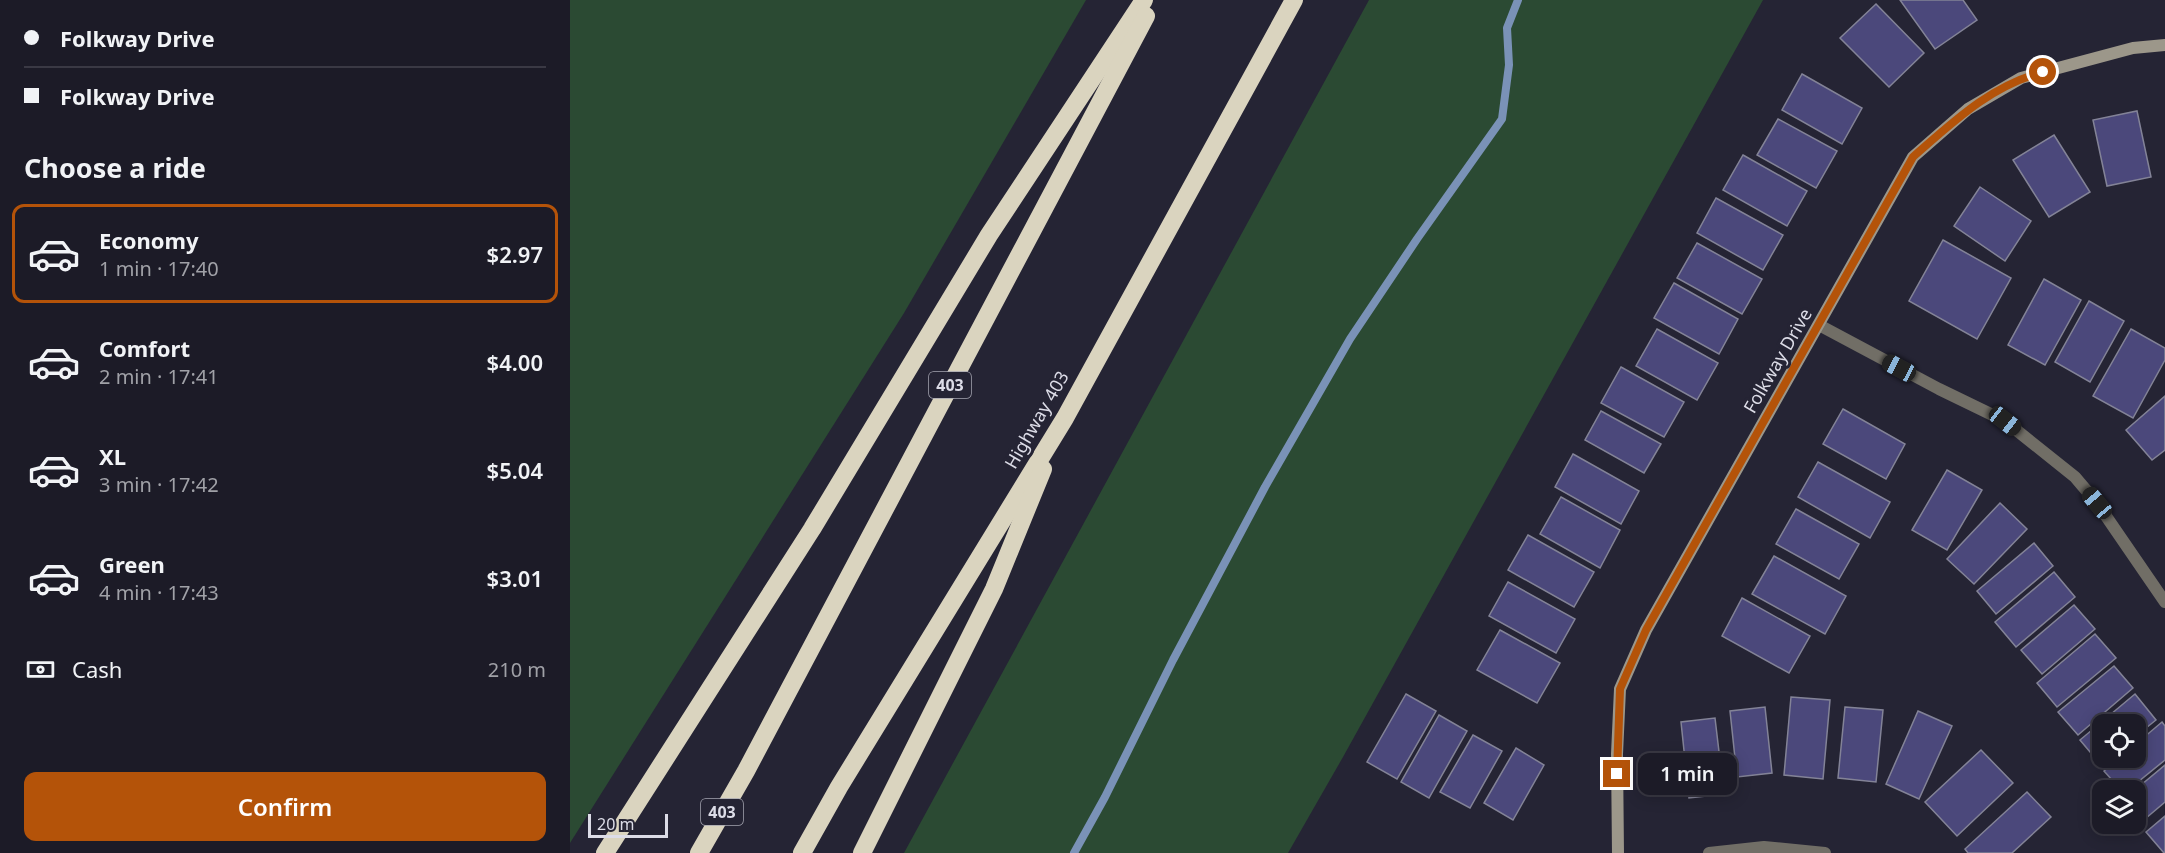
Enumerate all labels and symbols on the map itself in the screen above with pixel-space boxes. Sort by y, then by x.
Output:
route start [2029,58,2056,85]
street label: Folkway Drive [1737,304,1817,417]
car [1879,352,1919,384]
street label: Highway 403 [998,366,1074,473]
road number: 403 [929,372,971,398]
car [1985,403,2025,439]
car [2079,483,2115,523]
callout: 1 min [1638,753,1737,795]
route end [1603,760,1630,787]
road number: 403 [701,799,743,825]
scale bar [588,811,668,838]

